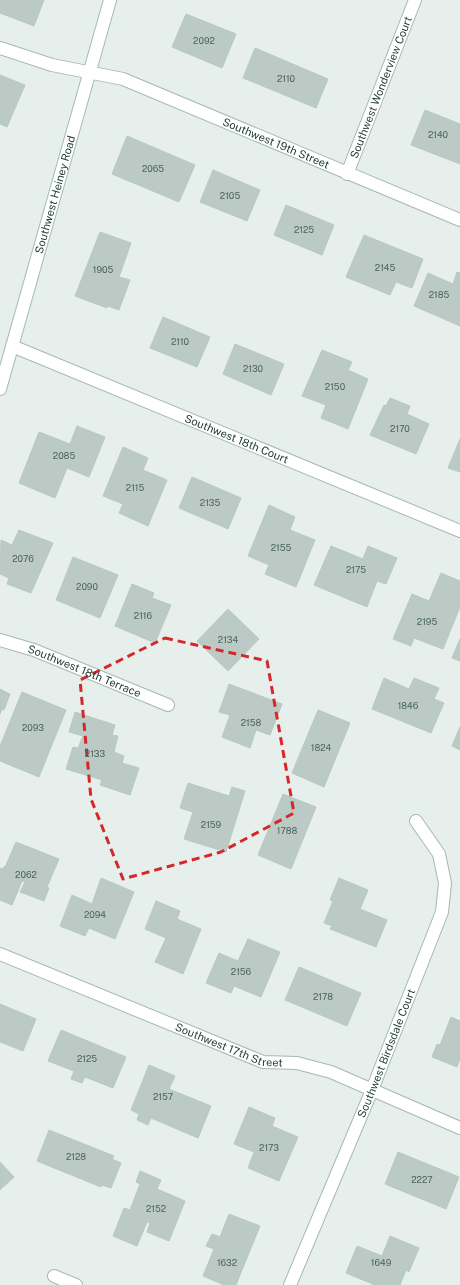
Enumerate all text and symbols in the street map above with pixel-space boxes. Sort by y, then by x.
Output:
street label: Southwest Wonderview Court [348,15,414,160]
house number: 2092 [193,35,215,46]
house number: 2110 [277,73,296,84]
street label: Southwest 19th Street [221,115,331,171]
house number: 2140 [428,129,449,140]
street label: Southwest Heiney Road [33,134,77,255]
house number: 2065 [142,163,164,174]
house number: 2105 [220,190,240,201]
house number: 2125 [294,224,314,235]
house number: 2145 [375,262,395,273]
house number: 1905 [93,264,113,275]
house number: 2185 [429,289,450,300]
house number: 2110 [171,336,190,347]
house number: 2130 [243,363,264,374]
house number: 2150 [325,381,346,392]
street label: Southwest 18th Court [183,412,290,465]
house number: 2170 [390,423,410,434]
house number: 2085 [53,450,75,461]
house number: 2115 [126,482,144,493]
house number: 2135 [200,497,220,508]
house number: 2155 [271,542,292,553]
house number: 2076 [12,553,34,564]
house number: 2175 [346,564,366,575]
house number: 2090 [76,581,98,592]
house number: 2116 [134,610,153,621]
house number: 2195 [417,616,437,627]
house number: 2134 [218,634,239,645]
street label: Southwest 18th Terrace [27,643,143,699]
house number: 1846 [398,700,419,711]
house number: 2158 [241,717,261,728]
house number: 2093 [22,722,44,733]
house number: 1824 [311,742,332,753]
house number: 2133 [85,748,105,759]
house number: 2159 [201,819,222,830]
house number: 1788 [277,825,297,836]
house number: 2062 [15,869,37,880]
house number: 2094 [84,909,106,920]
house number: 2156 [231,966,252,977]
street label: Southwest Birdsdale Court [355,987,417,1119]
house number: 2178 [313,991,333,1002]
street label: Southwest 17th Street [173,1021,283,1069]
house number: 2125 [77,1053,97,1064]
house number: 2157 [153,1091,173,1102]
house number: 2173 [259,1142,279,1153]
house number: 2128 [66,1151,86,1162]
house number: 2227 [411,1174,433,1185]
house number: 2152 [146,1203,166,1214]
house number: 1632 [217,1257,237,1268]
house number: 1649 [371,1257,392,1268]

